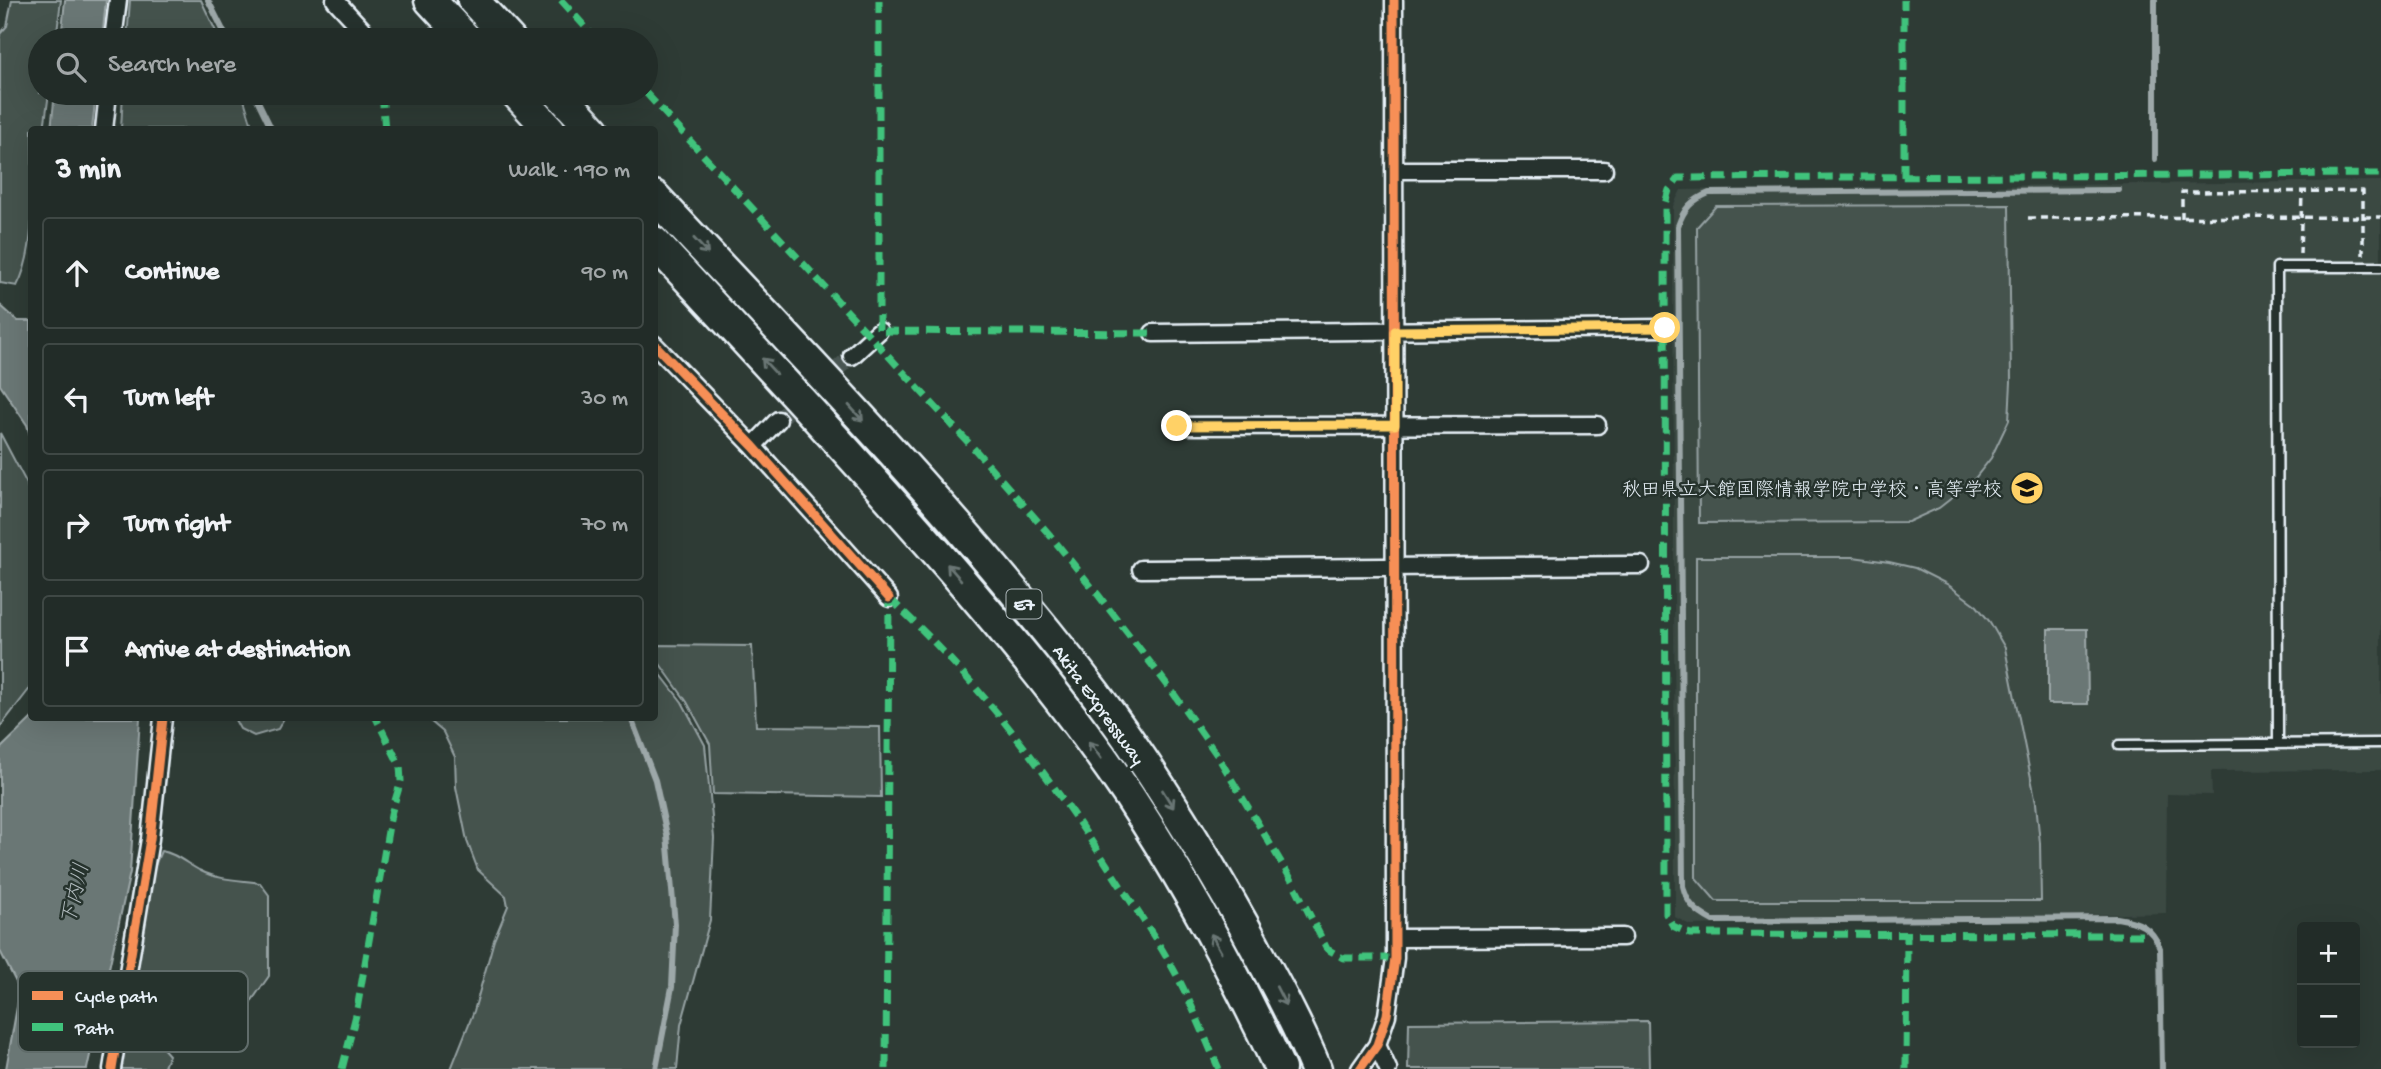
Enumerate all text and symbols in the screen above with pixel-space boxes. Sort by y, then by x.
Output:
search box [28,28,658,105]
icon: search [52,48,90,86]
text: Search here [108,51,236,82]
text: 3 min [56,154,121,189]
text: Walk · 190 m [509,158,630,185]
one-way arrow [693,237,709,255]
icon: ahead [58,254,96,292]
text: Continue [125,258,219,289]
text: 90 m [582,260,628,287]
route start [1649,312,1680,343]
one-way arrow [761,358,778,375]
icon: left [58,380,96,418]
text: Turn left [125,384,213,415]
text: 30 m [581,386,628,413]
one-way arrow [847,403,863,421]
route end [1161,410,1192,441]
school or university icon: 秋田県立大館国際情報学院中学校・高等学校 [2008,469,2046,507]
place label: 秋田県立大館国際情報学院中学校・高等学校 [1622,479,2002,503]
icon: right [58,506,96,544]
text: Turn right [125,510,229,541]
text: 70 m [581,512,628,539]
one-way arrow [946,564,962,582]
road number: E7 [1006,590,1042,618]
icon: arrive [58,632,96,670]
text: Arrive at destination [125,636,350,667]
street label: Akita Expressway [1046,641,1149,771]
one-way arrow [1088,741,1103,760]
one-way arrow [1161,788,1175,808]
water label: 下内川 [57,861,97,928]
map controls [2297,922,2360,1048]
button: + [2297,922,2360,985]
one-way arrow [1209,933,1222,954]
legend [18,971,248,1052]
one-way arrow [1274,985,1288,1006]
button: − [2297,985,2360,1048]
text: Cycle path [75,987,157,1010]
text: Path [74,1019,114,1042]

